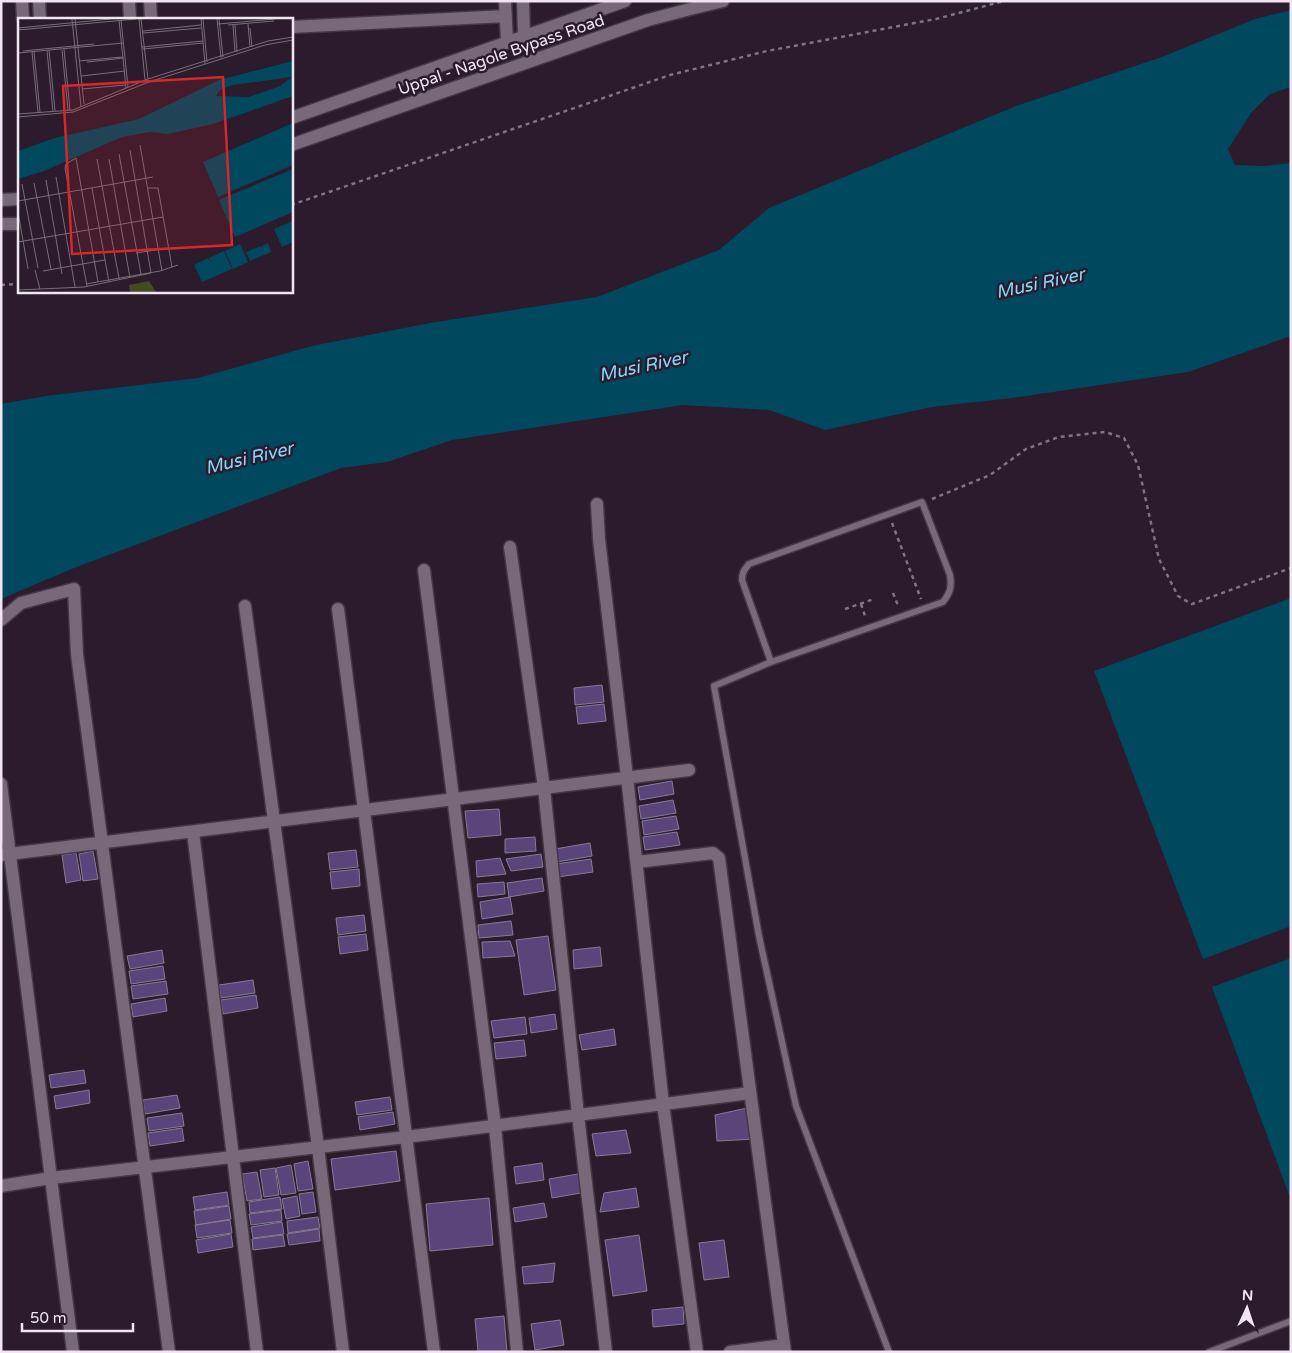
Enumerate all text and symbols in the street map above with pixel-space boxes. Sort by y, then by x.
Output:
street label: Uppal - Nagole Bypass Road [395,10,607,100]
inset map [18,18,292,292]
water label: Musi River [994,262,1088,303]
water label: Musi River [597,345,691,386]
water label: Musi River [203,437,297,479]
north arrow [1222,1283,1272,1333]
text: N [1242,1287,1254,1304]
scale bar [22,1300,134,1332]
text: 50 m [30,1309,67,1327]

